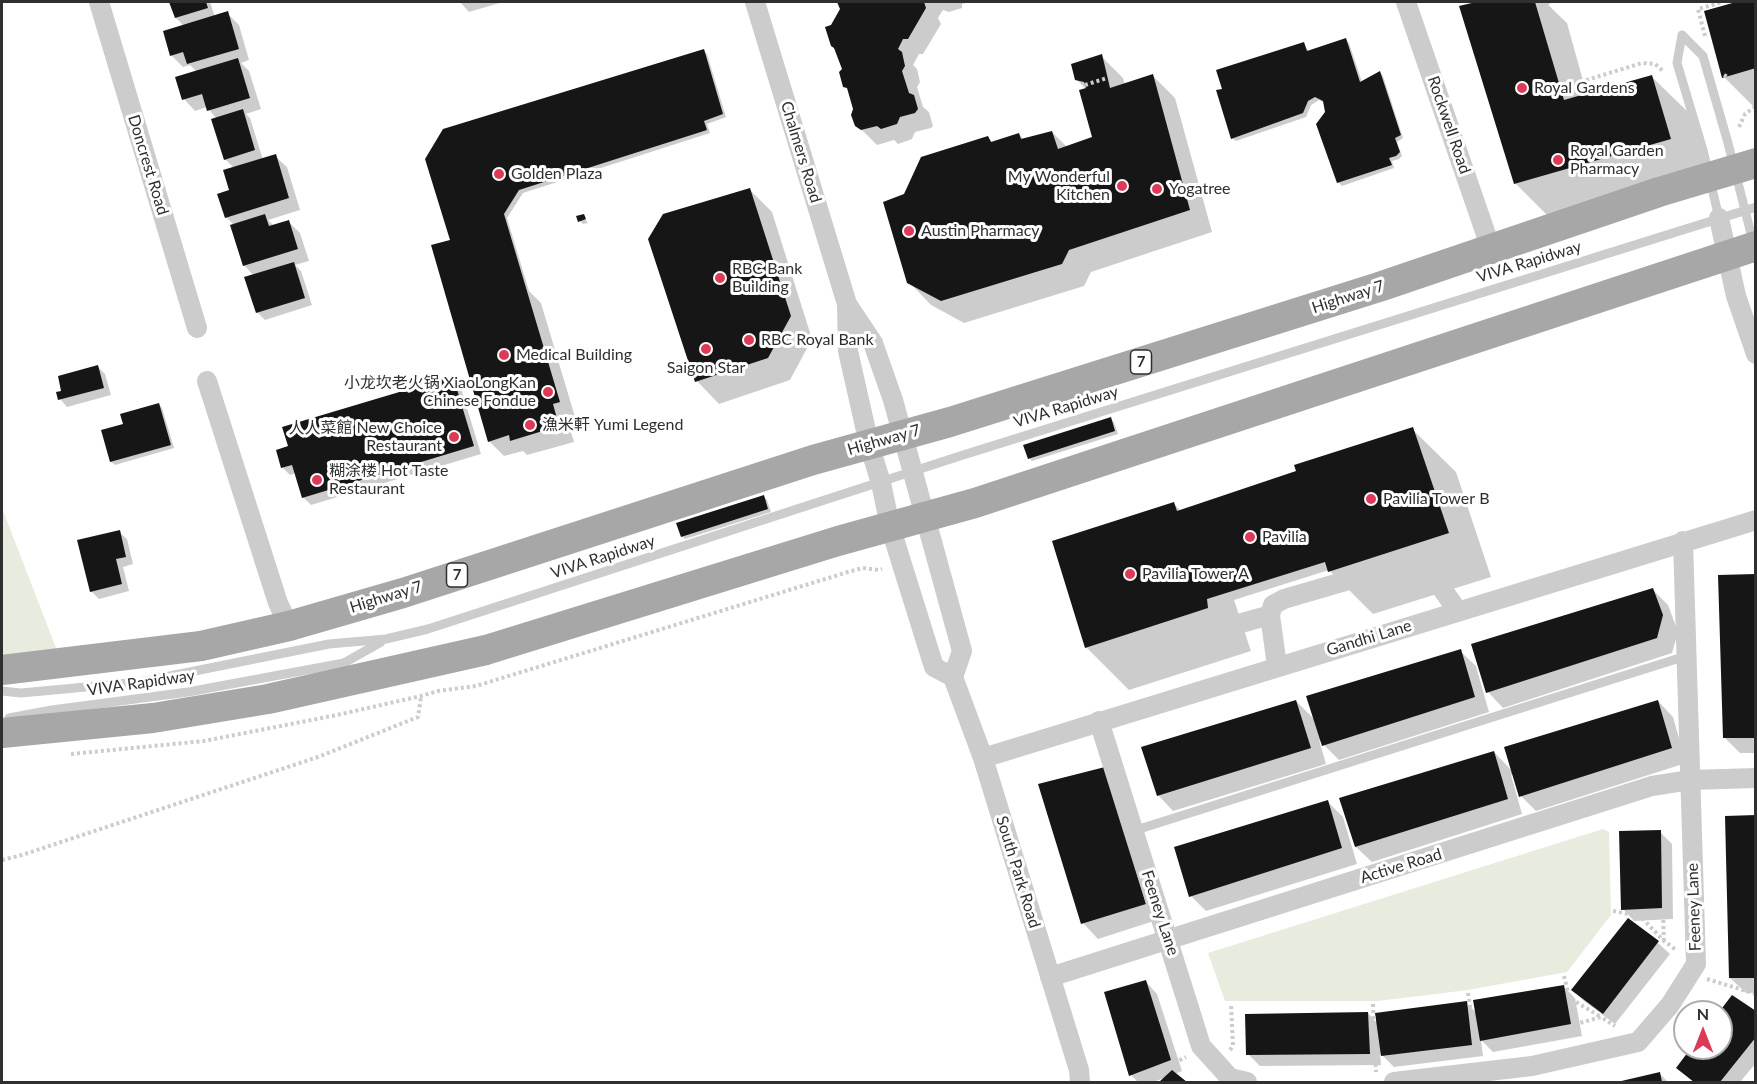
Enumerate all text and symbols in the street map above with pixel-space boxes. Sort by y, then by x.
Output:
street label: Rockwell Road [1423,73,1475,177]
place label: Royal Gardens [1534,78,1635,98]
marker: Royal Gardens [1515,81,1529,95]
street label: Chalmers Road [776,99,826,205]
street label: Doncrest Road [124,113,172,217]
place label: Royal Garden Pharmacy [1570,141,1664,179]
marker: Royal Garden Pharmacy [1551,153,1565,167]
place label: Golden Plaza [511,164,602,184]
marker: Golden Plaza [492,167,506,181]
place label: My Wonderful Kitchen [1008,167,1110,205]
marker: My Wonderful Kitchen [1115,179,1129,193]
place label: Yogatree [1169,179,1231,199]
marker: Yogatree [1150,182,1164,196]
place label: Austin Pharmacy [921,221,1040,241]
marker: Austin Pharmacy [902,224,916,238]
street label: VIVA Rapidway [1474,237,1584,287]
place label: RBC Bank Building [732,259,802,297]
marker: RBC Bank Building [713,271,727,285]
street label: Highway 7 [1309,276,1387,318]
place label: RBC Royal Bank [761,330,874,350]
marker: RBC Royal Bank [742,333,756,347]
marker: Saigon Star [699,342,713,356]
place label: Medical Building [516,345,632,365]
marker: Medical Building [497,348,511,362]
road number: 7 [1130,350,1152,374]
place label: Saigon Star [667,358,745,378]
place label: 小龙坎老火锅 XiaoLongKan Chinese Fondue [344,373,536,411]
street label: VIVA Rapidway [1011,382,1121,432]
marker: 小龙坎老火锅 XiaoLongKan Chinese Fondue [541,385,555,399]
place label: 漁米軒 Yumi Legend [542,415,683,435]
place label: 人人菜館 New Choice Restaurant [288,418,442,456]
marker: 漁米軒 Yumi Legend [523,418,537,432]
street label: Highway 7 [845,420,923,460]
marker: 人人菜館 New Choice Restaurant [447,430,461,444]
place label: 糊涂楼 Hot Taste Restaurant [329,461,448,499]
marker: 糊涂楼 Hot Taste Restaurant [310,473,324,487]
place label: Pavilia Tower B [1383,489,1490,509]
marker: Pavilia Tower B [1364,492,1378,506]
place label: Pavilia [1262,527,1307,547]
marker: Pavilia [1243,530,1257,544]
street label: VIVA Rapidway [549,531,657,583]
road number: 7 [446,563,468,587]
place label: Pavilia Tower A [1142,564,1249,584]
marker: Pavilia Tower A [1123,567,1137,581]
street label: Highway 7 [347,577,425,617]
street label: Gandhi Lane [1324,616,1414,660]
street label: VIVA Rapidway [86,666,196,700]
street label: South Park Road [992,814,1044,930]
street label: Active Road [1358,845,1444,887]
street label: Feeney Lane [1683,863,1705,951]
street label: Feeney Lane [1137,868,1183,958]
north arrow [1673,1000,1733,1060]
text: N [1697,1004,1709,1023]

